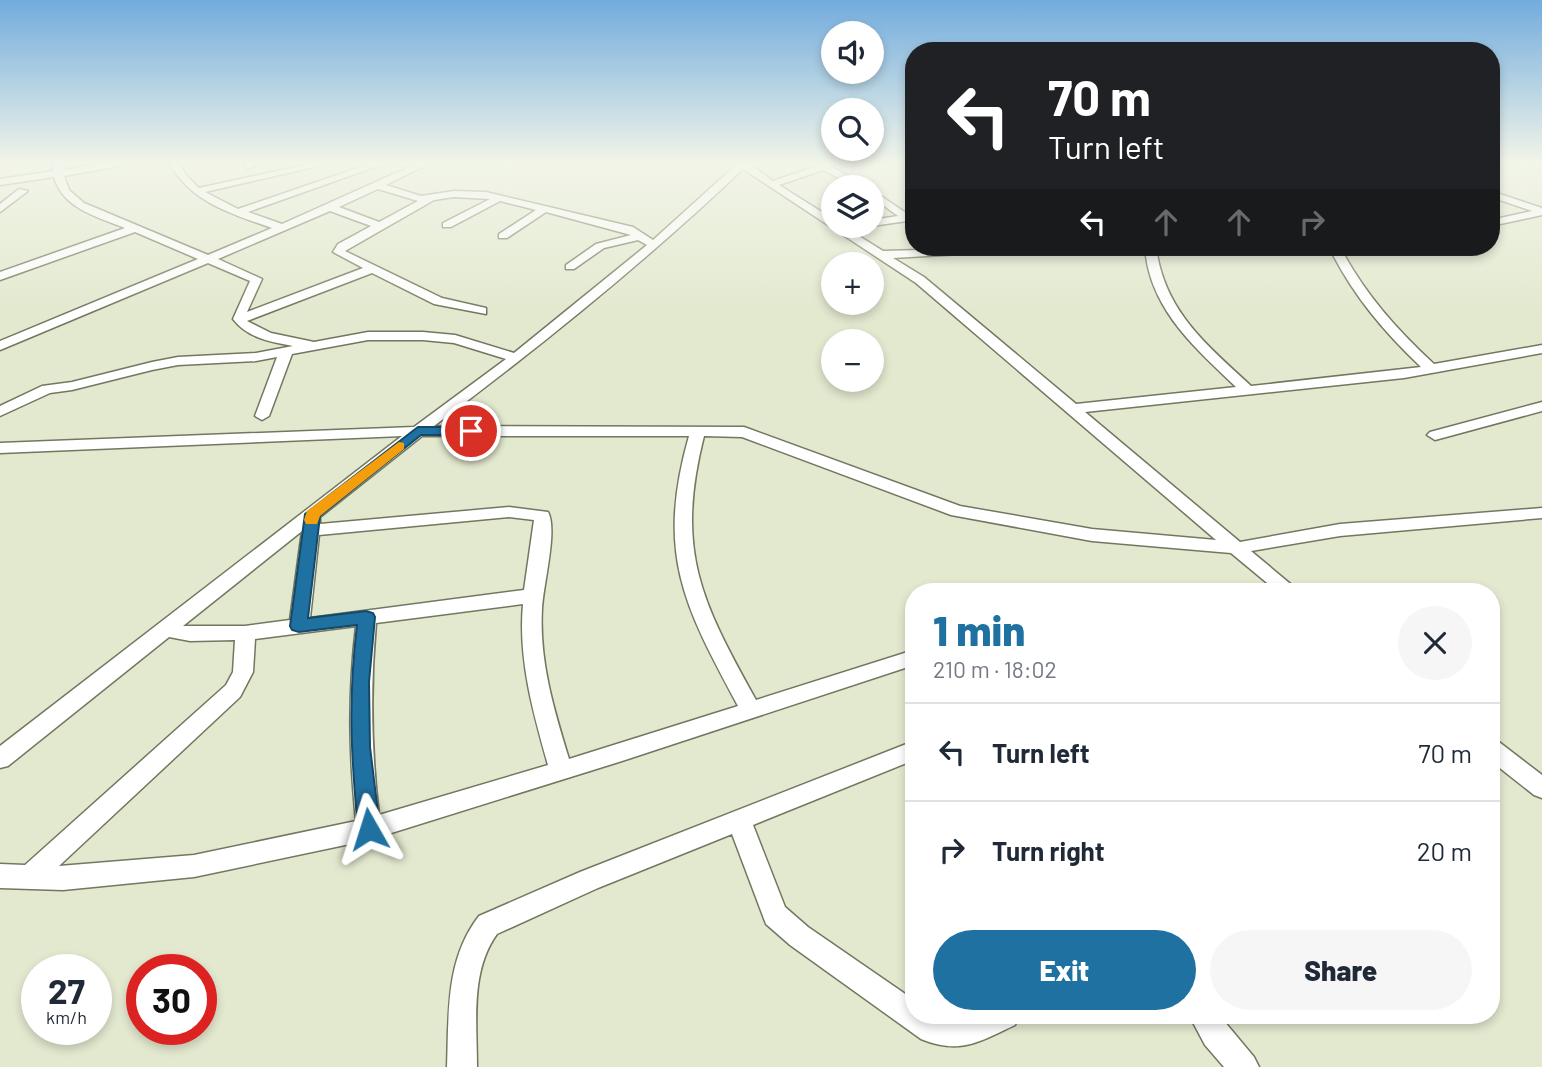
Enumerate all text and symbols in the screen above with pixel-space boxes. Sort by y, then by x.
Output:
map controls [821,21,884,392]
button: sound [821,21,884,84]
text: 70 m [1048,67,1151,126]
icon: left [933,70,1024,161]
button: search [821,98,884,161]
text: Turn left [1048,127,1165,165]
button: layers [821,175,884,238]
icon: left [1074,203,1112,241]
icon: ahead [1147,203,1185,241]
icon: ahead [1220,203,1258,241]
icon: right [1293,203,1331,241]
button: + [821,252,884,315]
button: − [821,329,884,392]
pin [441,401,501,461]
icon: arrive [452,412,490,450]
text: 1 min [933,604,1025,654]
button: close [1398,606,1472,680]
text: 210 m · 18:02 [933,655,1057,683]
icon: left [933,733,971,771]
text: Turn left [992,737,1090,768]
text: 70 m [1418,737,1472,768]
position arrow [332,792,406,866]
icon: right [933,831,971,869]
text: Turn right [992,835,1105,866]
text: 20 m [1417,835,1472,866]
button: Exit [933,930,1196,1010]
button: Share [1210,930,1472,1010]
speed limit sign: 30 [126,954,217,1045]
text: 27 [48,969,85,1011]
text: km/h [46,1006,87,1028]

